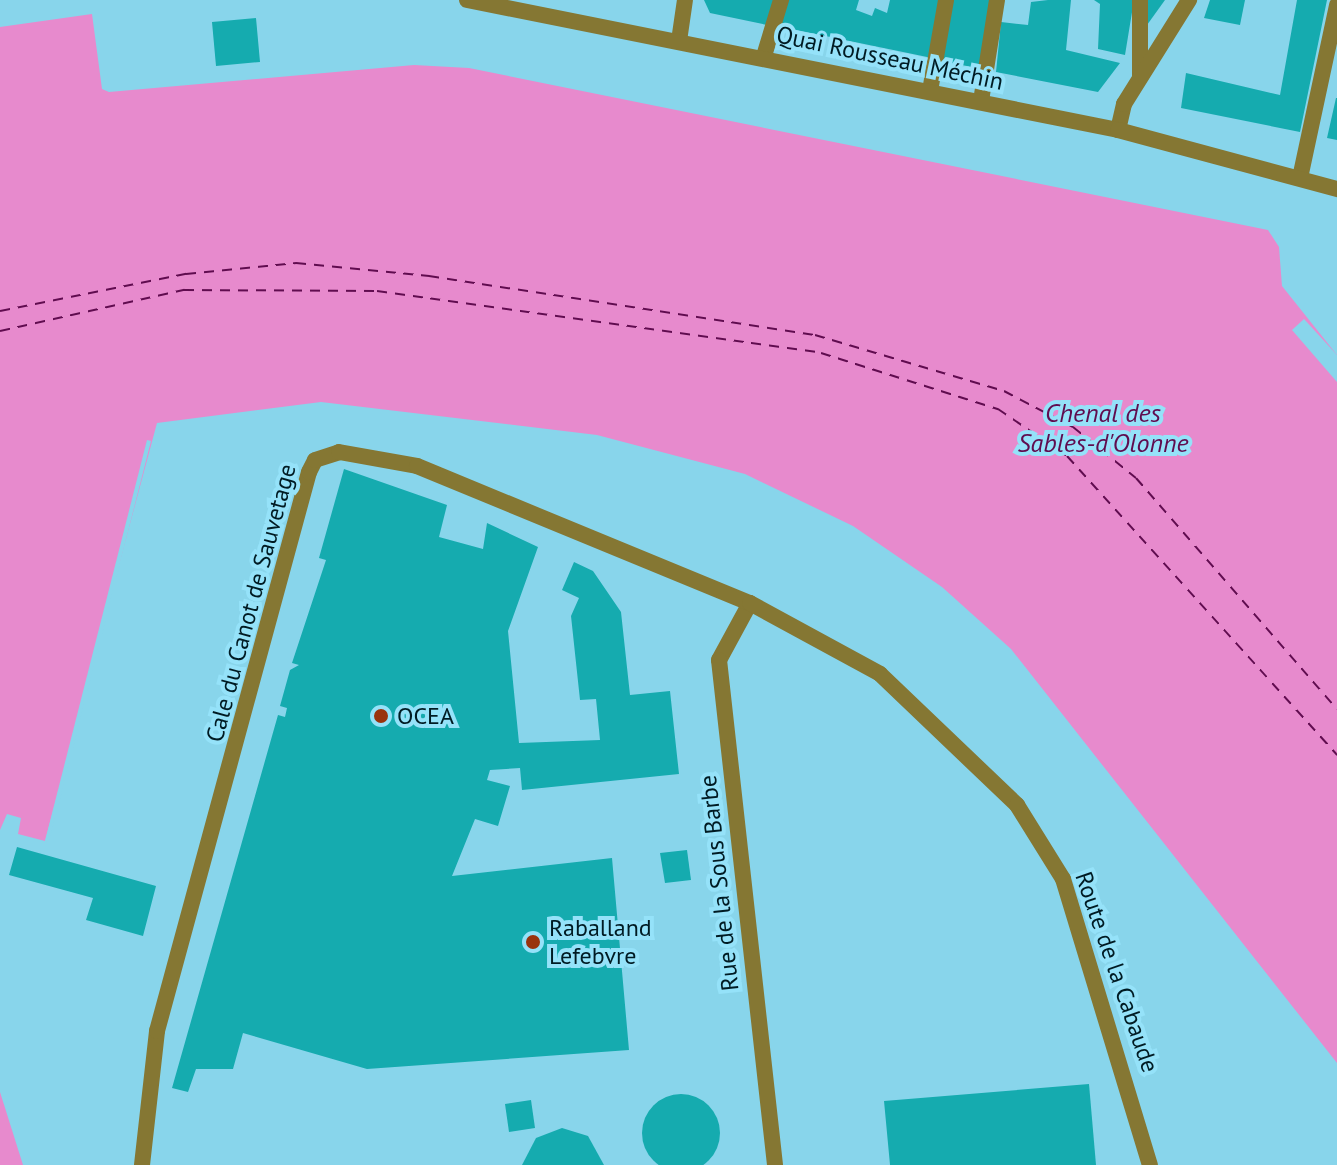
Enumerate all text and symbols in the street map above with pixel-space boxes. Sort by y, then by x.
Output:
street label: Quai Rousseau Méchin [774,20,1006,96]
water label: Chenal des Sables-d'Olonne [1017,397,1189,458]
street label: Cale du Canot de Sauvetage [200,461,302,745]
place label: OCEA [397,702,454,730]
marker: OCEA [372,707,390,725]
street label: Rue de la Sous Barbe [693,774,745,992]
street label: Route de la Cabaude [1069,868,1165,1076]
place label: Raballand Lefebvre [549,914,652,970]
marker: Raballand Lefebvre [524,933,542,951]

